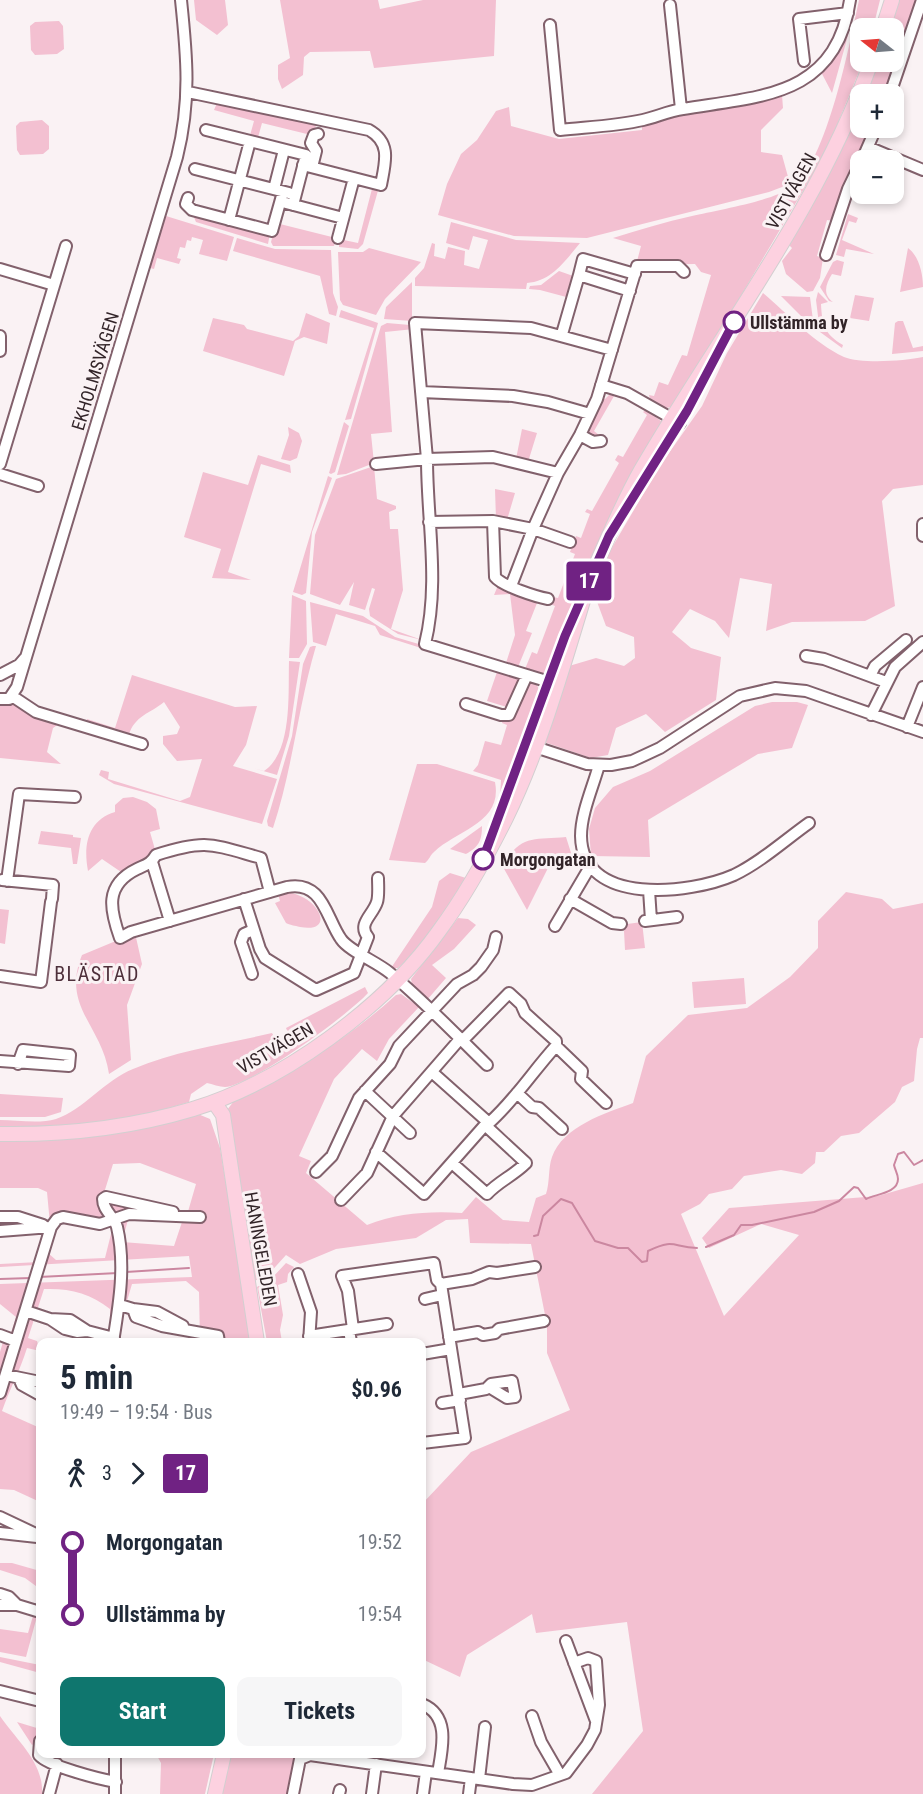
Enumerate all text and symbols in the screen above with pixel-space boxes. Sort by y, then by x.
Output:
north arrow [850,18,904,72]
map controls [850,18,904,204]
button: + [850,84,904,138]
street label: VISTVÄGEN [761,149,821,233]
button: − [850,150,904,204]
street label: EKHOLMSVÄGEN [67,309,123,433]
marker: Ullstämma by [723,311,745,333]
place label: Ullstämma by [750,312,848,333]
line badge: 17 [562,562,616,600]
text: 17 [578,569,600,593]
marker: Morgongatan [472,848,494,870]
place label: Morgongatan [500,849,596,870]
district label: BLÄSTAD [54,962,140,986]
street label: VISTVÄGEN [233,1018,317,1078]
street label: HANINGELEDEN [241,1190,281,1308]
text: 5 min [60,1358,133,1397]
text: $0.96 [351,1377,402,1402]
text: 19:49 – 19:54 · Bus [60,1400,213,1424]
icon: walk [60,1457,93,1490]
icon: forward [121,1457,154,1490]
text: 3 [102,1461,112,1485]
text: 17 [175,1461,196,1485]
text: Morgongatan [106,1530,223,1555]
text: 19:52 [358,1530,402,1554]
text: Ullstämma by [106,1602,225,1627]
text: 19:54 [358,1602,402,1626]
button: Start [60,1677,225,1746]
button: Tickets [237,1677,402,1746]

